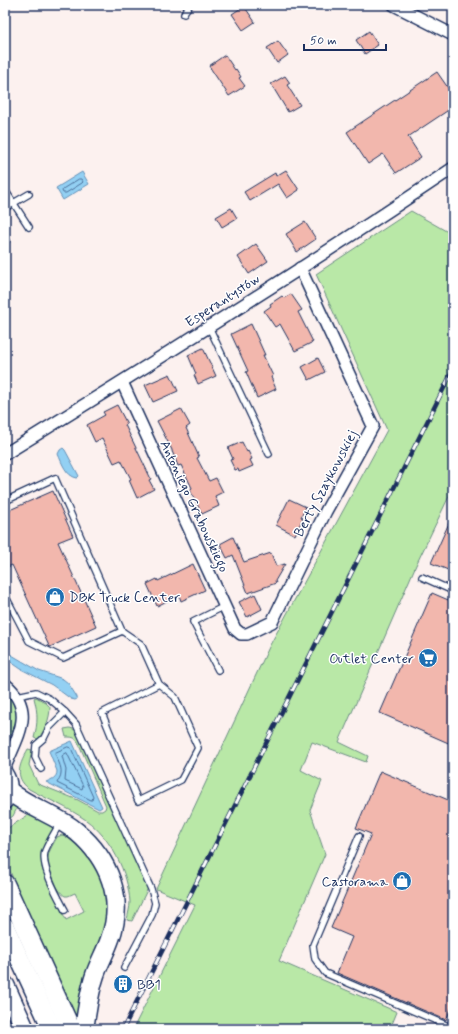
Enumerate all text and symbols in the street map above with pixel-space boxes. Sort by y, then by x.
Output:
scale bar [304,26,386,52]
text: 50 m [310,33,337,49]
street label: Esperantystów [182,270,263,332]
street label: Berty Szaykowskiej [290,427,362,540]
street label: Antoniego Grabowskiego [154,438,233,576]
shop icon: DBK Truck Center [44,586,66,608]
place label: DBK Truck Center [69,589,180,607]
supermarket icon: Outlet Center [417,647,439,669]
place label: Outlet Center [329,650,414,668]
shop icon: Castorama [391,870,413,892]
place label: Castorama [322,873,389,891]
building icon: BB1 [112,973,134,995]
place label: BB1 [137,976,161,994]

